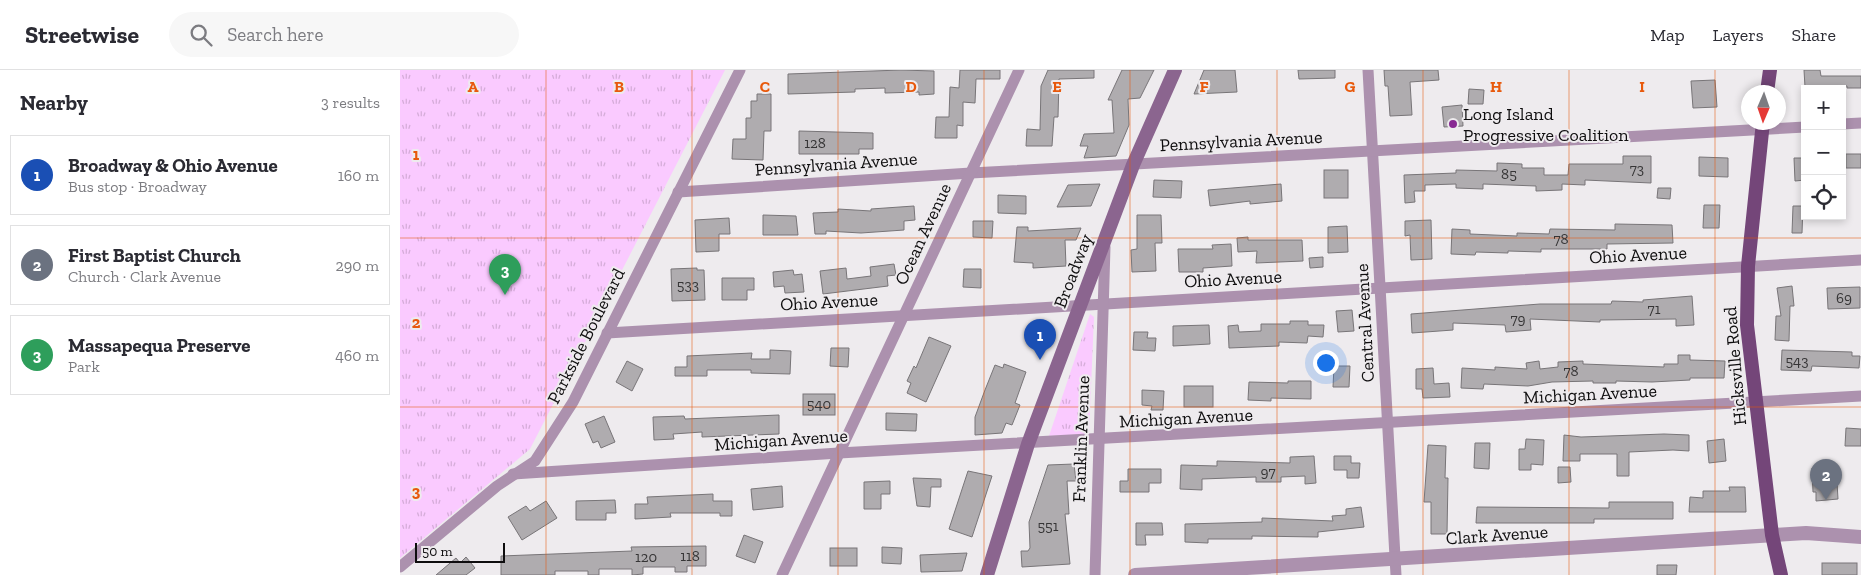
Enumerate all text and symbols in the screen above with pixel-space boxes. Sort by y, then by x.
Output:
search box [169,12,519,57]
text: Streetwise [25,20,139,49]
icon: search [187,21,215,49]
text: Search here [227,23,323,46]
text: Map [1650,24,1685,46]
text: Layers [1713,24,1764,46]
text: Share [1792,24,1836,46]
text: A [468,77,479,96]
text: B [614,77,624,96]
text: C [760,77,770,96]
text: D [905,77,917,96]
text: E [1052,77,1062,96]
text: F [1199,77,1209,96]
text: G [1345,77,1356,96]
text: H [1490,77,1502,96]
text: I [1639,77,1645,96]
north arrow [1741,85,1786,130]
map controls [1801,85,1846,220]
button: + [1801,85,1846,130]
text: Nearby [20,90,88,115]
text: 3 results [321,93,380,112]
place label: Long Island Progressive Coalition [1463,103,1629,146]
marker: Long Island Progressive Coalition [1447,118,1459,130]
street label: Pennsylvania Avenue [1159,126,1323,156]
button: − [1801,130,1846,175]
house number: 128 [804,134,826,152]
text: 1 [413,145,420,164]
street label: Pennsylvania Avenue [754,147,918,181]
text: Broadway & Ohio Avenue [68,154,278,177]
house number: 73 [1630,160,1644,178]
house number: 85 [1501,165,1517,183]
text: 1 [34,166,40,185]
text: 160 m [338,166,379,185]
button: locate [1801,175,1846,220]
text: Bus stop · Broadway [68,177,207,196]
street label: Ocean Avenue [890,180,956,288]
street label: Broadway [1049,230,1097,311]
house number: 78 [1553,230,1569,248]
street label: Ohio Avenue [1589,241,1687,269]
text: First Baptist Church [68,244,241,267]
pin: 3 [489,254,521,295]
text: 2 [33,256,41,275]
text: 290 m [336,256,379,275]
street label: Central Avenue [1351,263,1379,383]
street label: Parkside Boulevard [542,264,630,408]
street label: Ohio Avenue [1184,265,1282,293]
text: Church · Clark Avenue [68,267,221,286]
house number: 533 [677,276,699,294]
street label: Ohio Avenue [780,288,878,316]
house number: 69 [1836,289,1852,307]
house number: 71 [1648,300,1661,318]
street label: Hicksville Road [1719,306,1751,426]
house number: 79 [1510,310,1526,328]
text: 2 [412,313,421,332]
pin: 1 [1024,319,1056,360]
text: Massapequa Preserve [68,334,250,357]
text: 3 [33,346,41,365]
text: 460 m [335,346,379,365]
your location [1313,350,1339,376]
house number: 543 [1785,352,1809,370]
text: Park [68,357,100,376]
house number: 78 [1563,362,1579,380]
street label: Franklin Avenue [1068,375,1094,503]
street label: Michigan Avenue [1523,380,1657,408]
house number: 540 [807,395,831,413]
street label: Michigan Avenue [1119,404,1253,432]
street label: Michigan Avenue [713,424,849,456]
pin: 2 [1810,459,1842,500]
house number: 97 [1260,463,1276,481]
text: 3 [412,482,421,501]
house number: 551 [1037,517,1059,535]
street label: Clark Avenue [1445,520,1549,550]
scale bar [415,540,505,563]
text: 50 m [422,543,453,560]
house number: 118 [680,547,700,565]
house number: 120 [635,548,657,566]

